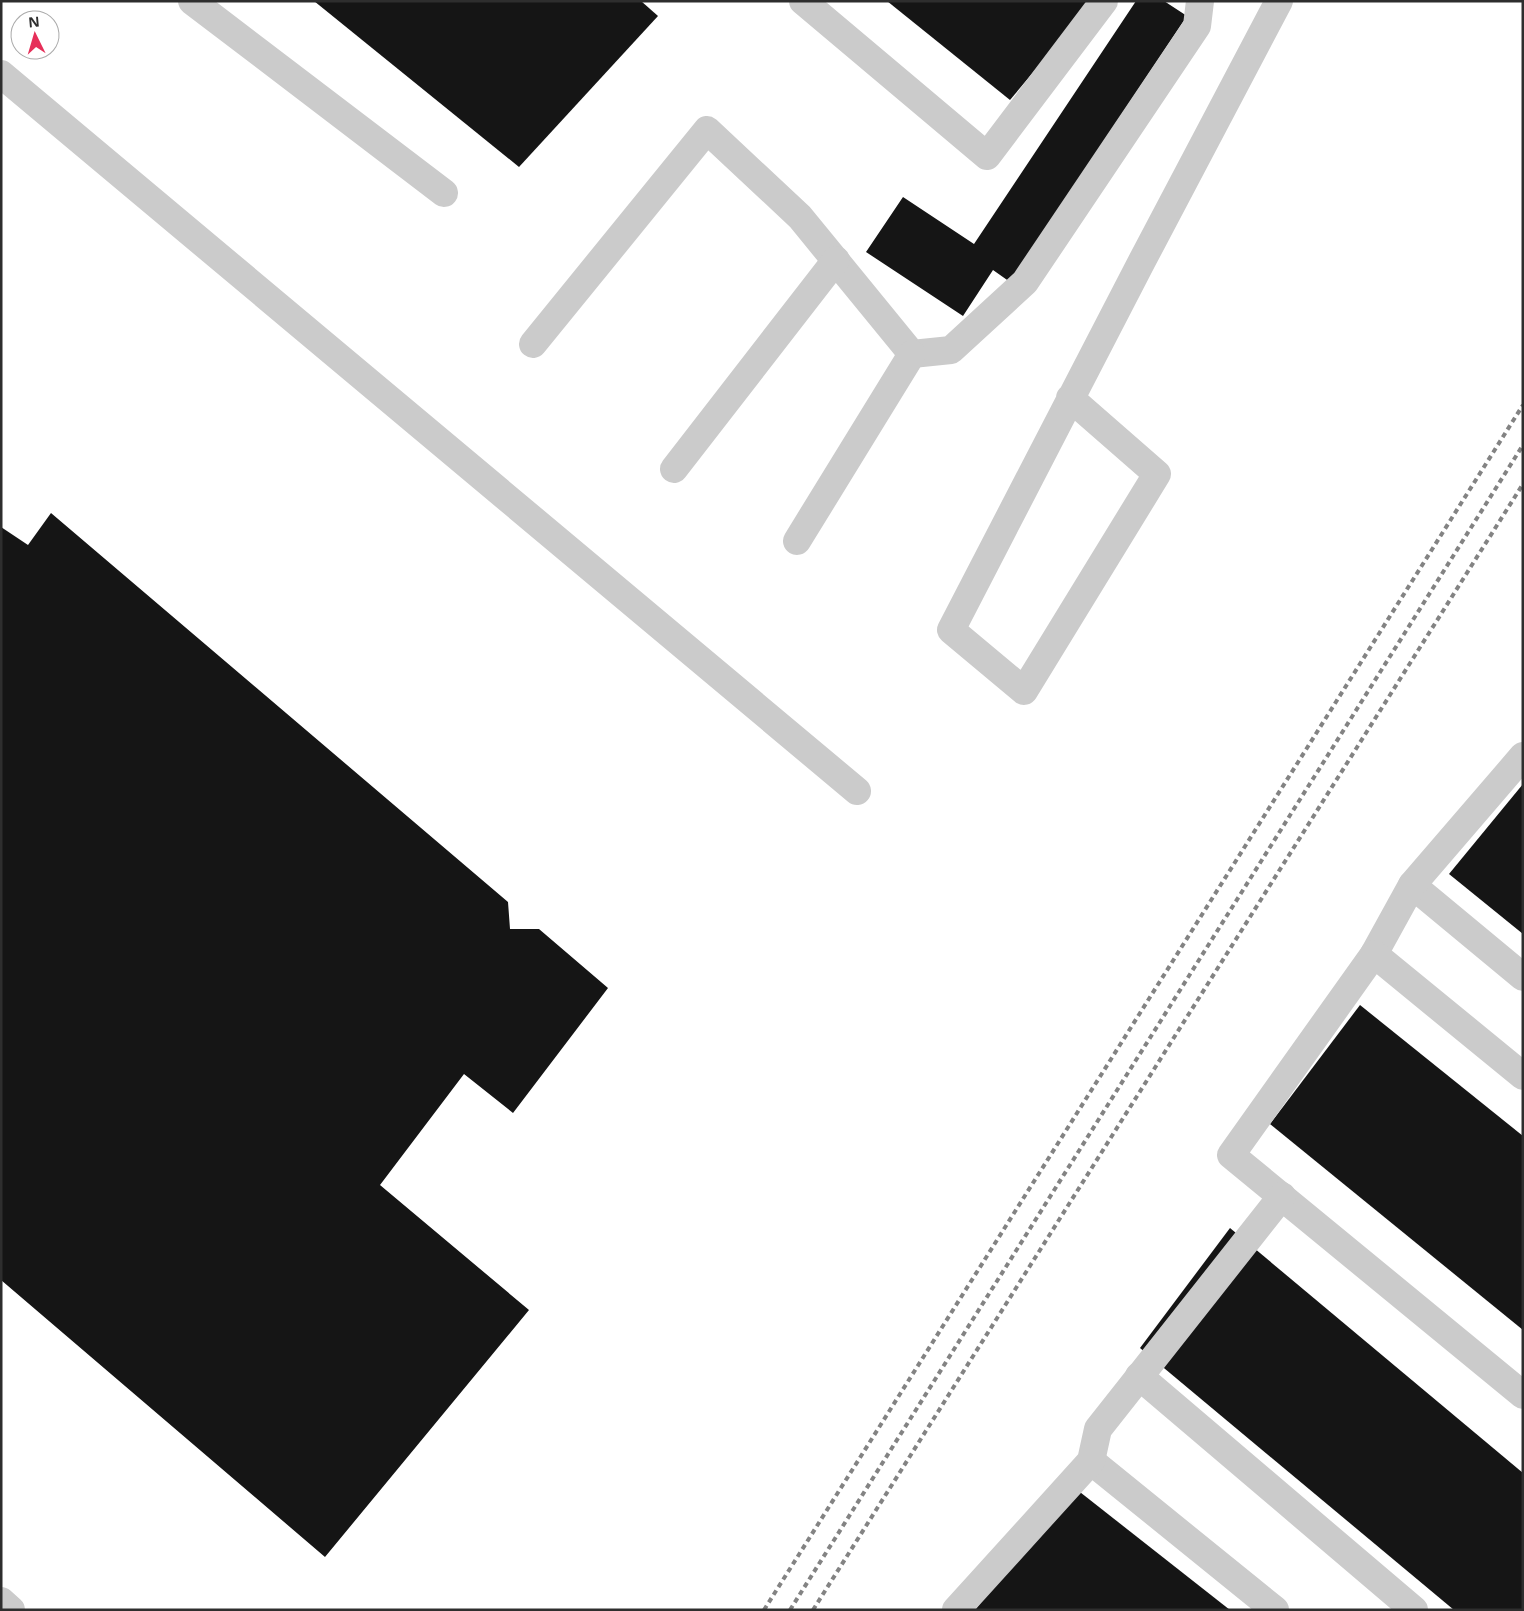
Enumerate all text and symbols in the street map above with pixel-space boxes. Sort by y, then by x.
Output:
north arrow [10,10,60,60]
text: N [27,12,40,32]

